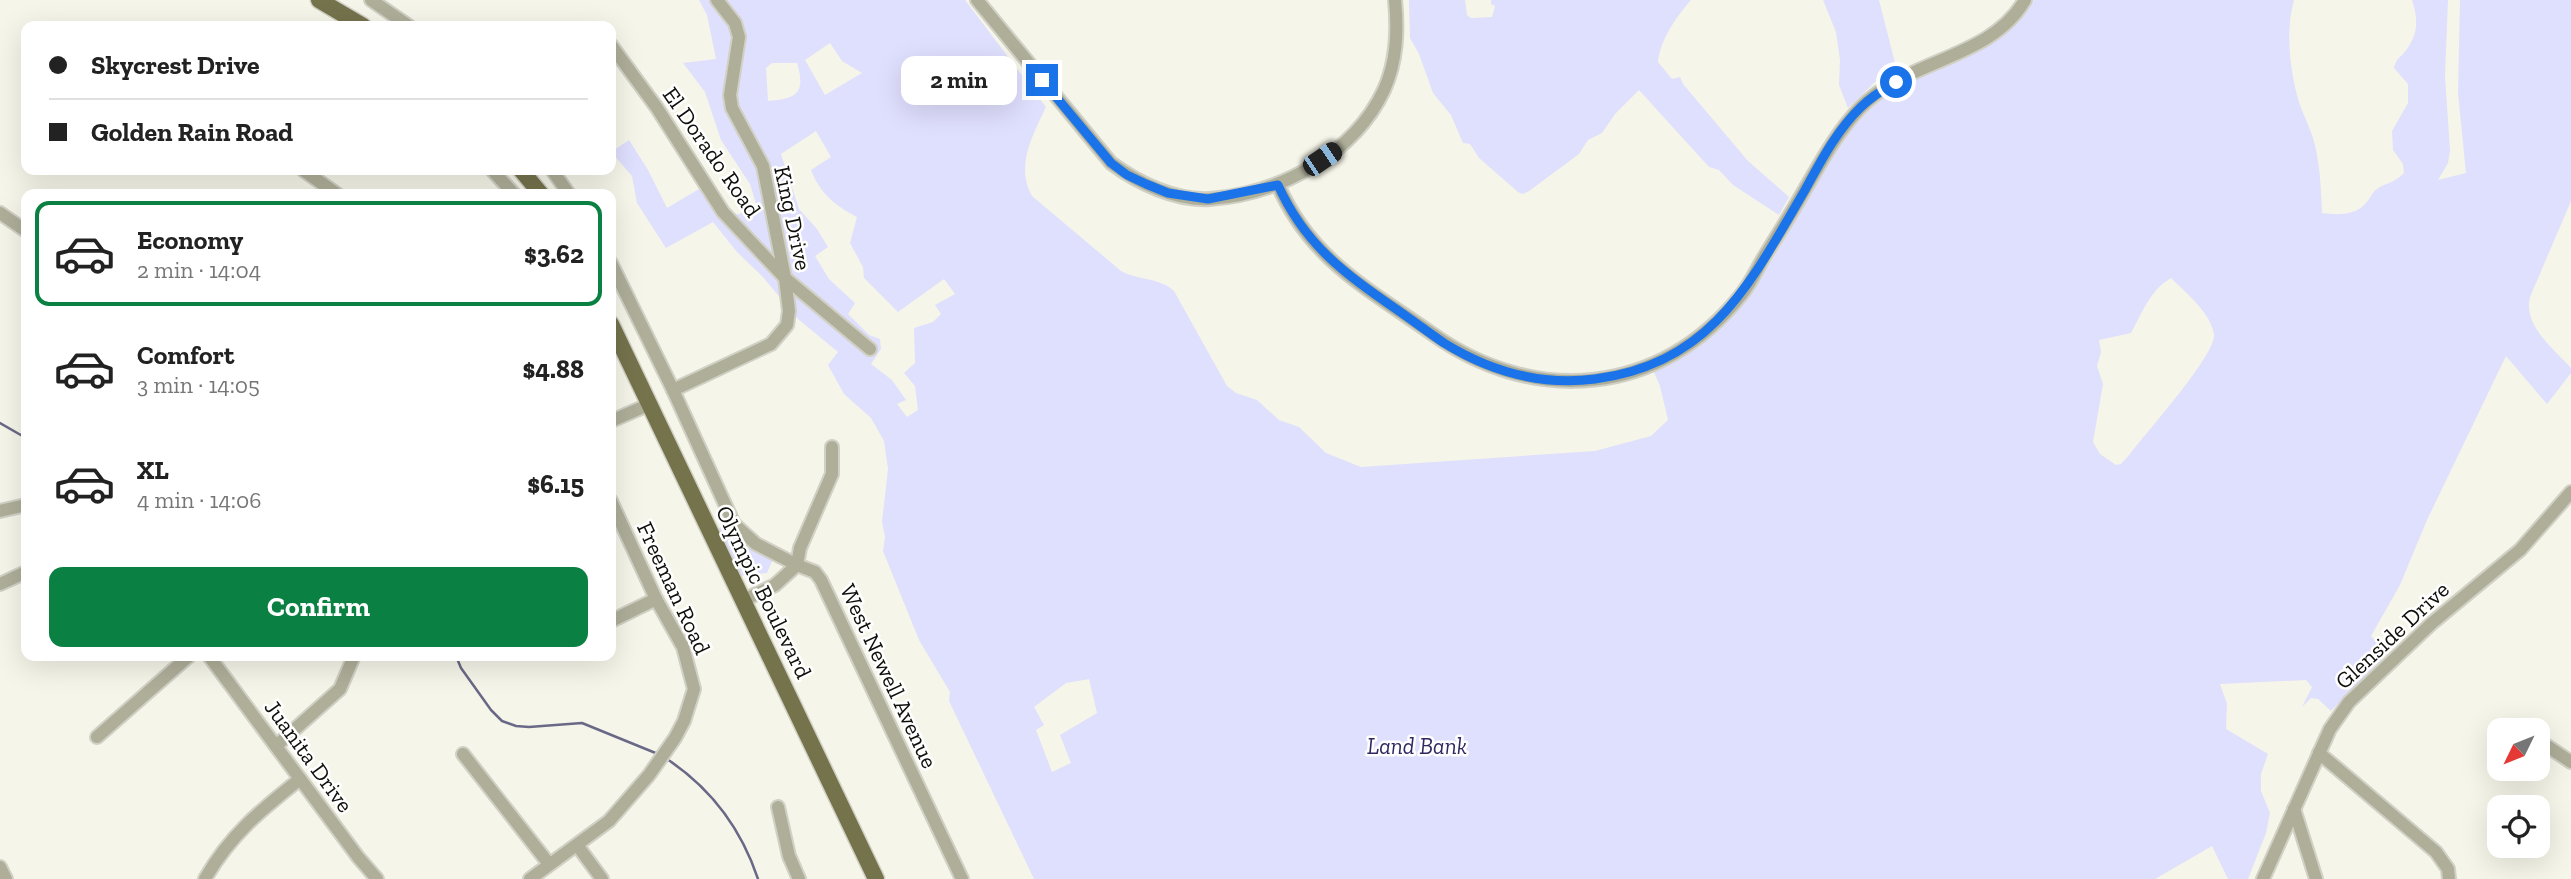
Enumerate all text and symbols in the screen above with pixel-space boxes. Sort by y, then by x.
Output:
text: Skycrest Drive [91,49,260,81]
callout: 2 min [902,56,1018,104]
route end [1026,64,1058,96]
text: 2 min [930,66,988,94]
route start [1880,66,1912,98]
street label: El Dorado Road [657,81,767,223]
text: Golden Rain Road [91,116,293,148]
car [1299,139,1346,179]
street label: King Drive [768,163,818,273]
icon: car [53,222,116,285]
text: Economy [137,224,243,256]
text: $3.62 [524,238,584,270]
text: 2 min · 14:04 [137,256,261,284]
icon: car [53,337,116,400]
text: Comfort [137,339,234,371]
text: $4.88 [522,353,584,385]
text: 3 min · 14:05 [137,371,260,399]
icon: car [53,452,116,515]
text: XL [137,454,169,486]
text: $6.15 [527,468,584,500]
text: 4 min · 14:06 [137,486,261,514]
street label: Olympic Boulevard [710,501,818,683]
street label: Freeman Road [631,517,717,659]
button: Confirm [49,567,588,647]
street label: Glenside Drive [2329,575,2455,695]
street label: West Newell Avenue [834,579,944,773]
street label: Juanita Drive [259,694,359,818]
north arrow [2487,718,2550,780]
map controls [2487,718,2550,858]
park label: Land Bank [1367,732,1467,760]
button: locate [2487,795,2550,858]

